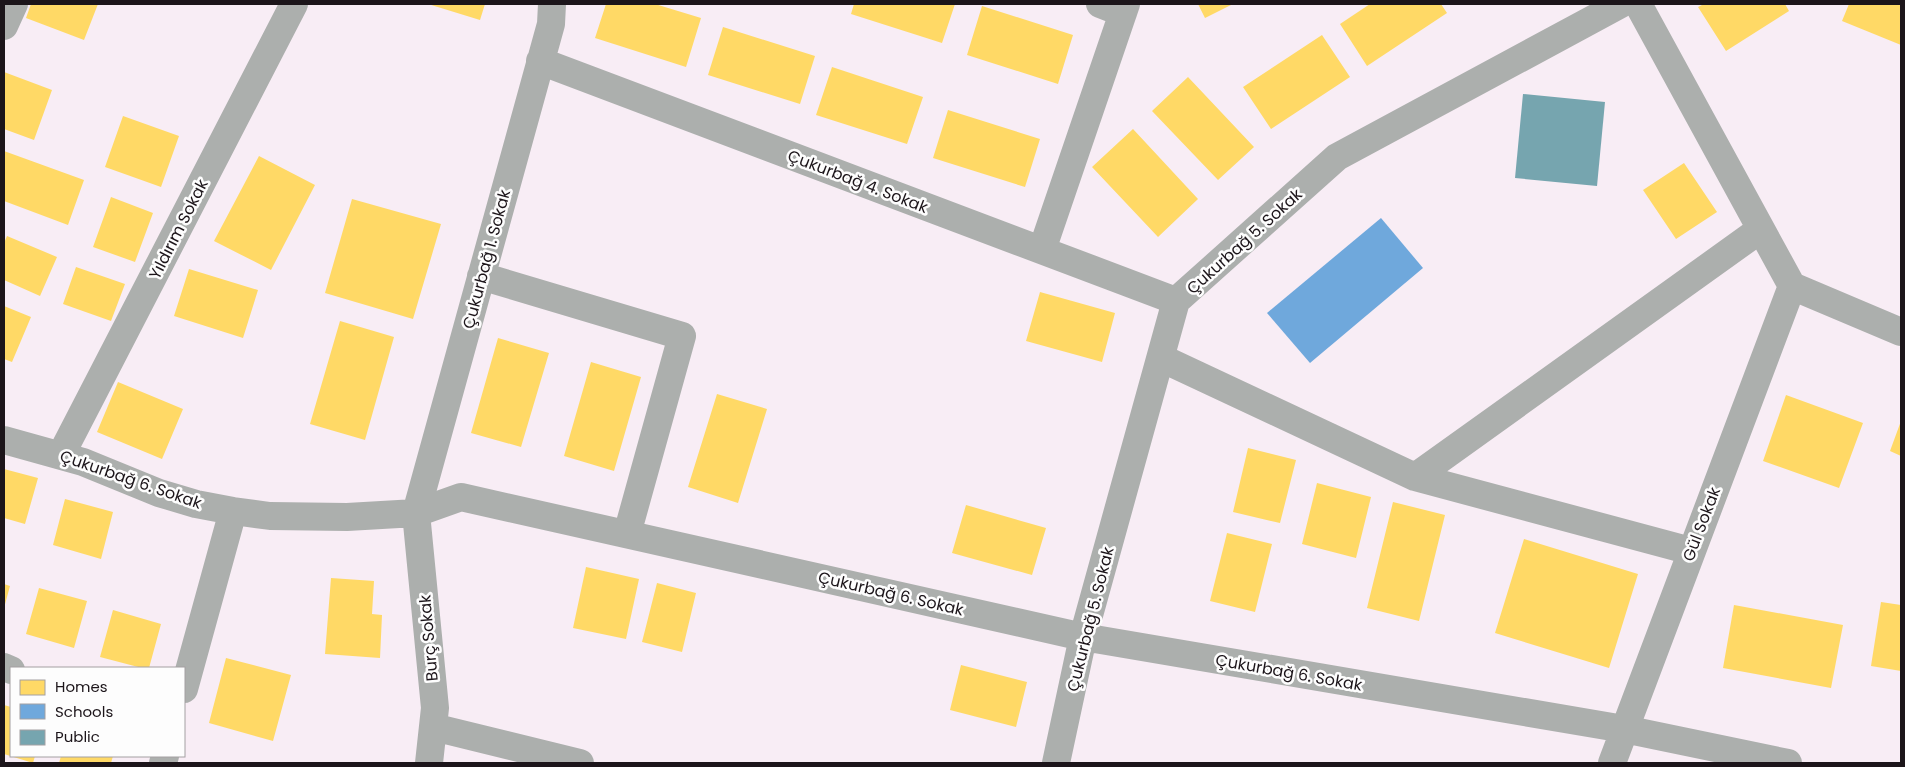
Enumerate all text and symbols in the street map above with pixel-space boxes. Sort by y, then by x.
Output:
street label: Çukurbağ 4. Sokak [784,144,932,219]
street label: Yıldırım Sokak [143,175,214,283]
street label: Çukurbağ 5. Sokak [1182,183,1308,300]
street label: Çukurbağ 1. Sokak [457,186,516,331]
street label: Çukurbağ 6. Sokak [57,444,205,515]
street label: Gül Sokak [1677,483,1726,565]
street label: Çukurbağ 5. Sokak [1061,544,1120,694]
street label: Çukurbağ 6. Sokak [816,566,967,622]
street label: Burç Sokak [413,593,444,682]
street label: Çukurbağ 6. Sokak [1214,648,1365,697]
legend [10,667,185,757]
text: Homes [55,676,108,697]
text: Schools [55,701,113,722]
text: Public [55,726,100,747]

